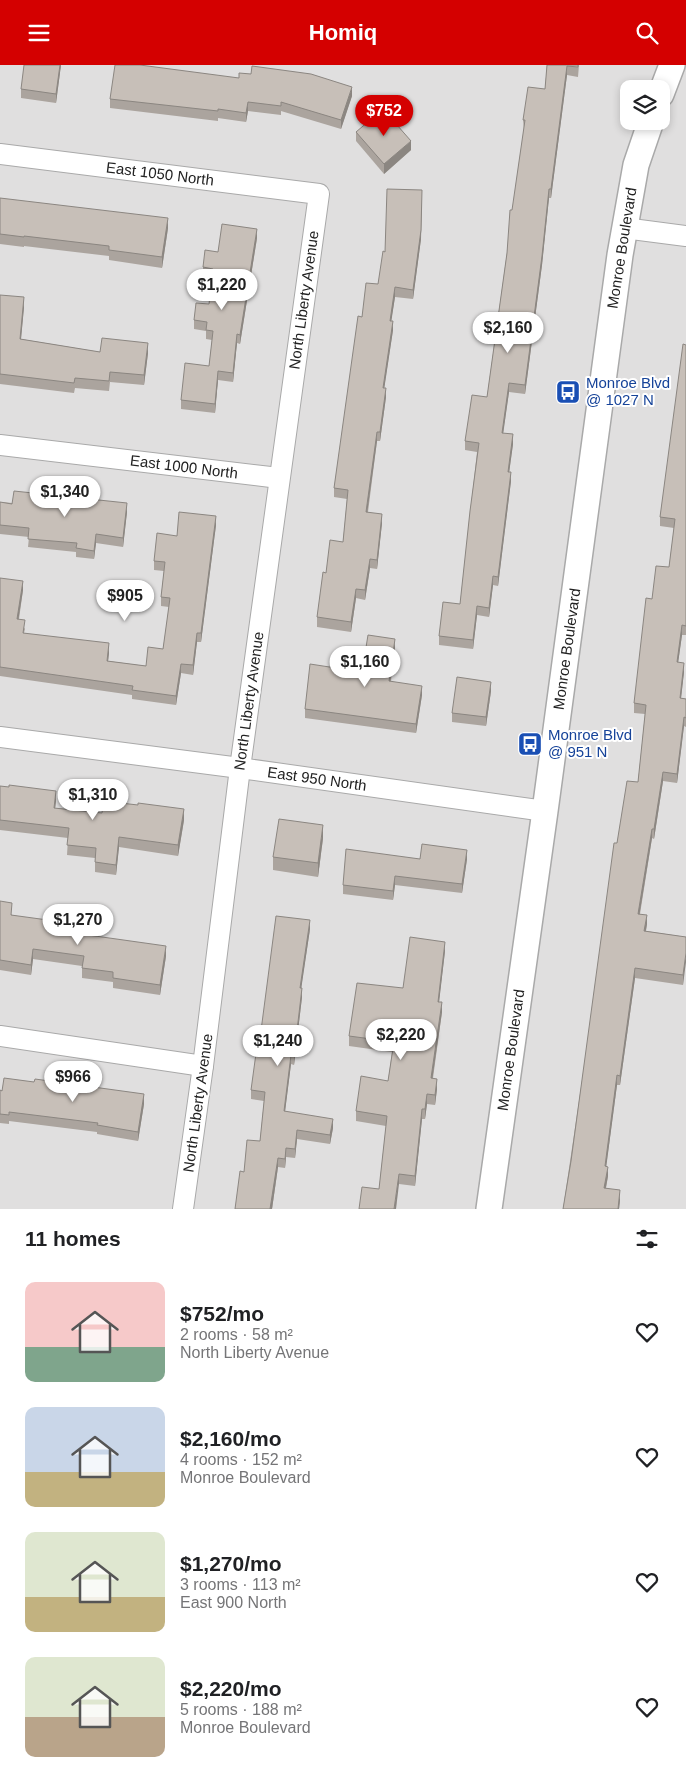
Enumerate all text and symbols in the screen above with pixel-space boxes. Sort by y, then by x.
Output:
icon: menu [25,19,53,47]
icon: search [633,19,661,47]
text: Homiq [309,20,377,45]
map controls [620,80,670,130]
button: layers [620,80,670,130]
pin: $752 [354,95,414,137]
text: $752 [366,102,402,119]
street label: East 1050 North [105,158,215,189]
street label: Monroe Boulevard [604,186,639,310]
street label: North Liberty Avenue [285,230,322,370]
pin: $1,220 [181,269,263,311]
text: $1,220 [198,276,246,293]
pin: $2,160 [467,311,549,354]
text: $2,160 [484,319,532,336]
place label: Monroe Blvd @ 1027 N [586,374,670,408]
bus stop icon: Monroe Blvd @ 1027 N [555,379,581,405]
street label: East 1000 North [129,451,239,482]
pin: $1,340 [24,475,106,518]
text: $1,340 [41,483,89,500]
pin: $905 [95,579,155,622]
text: $905 [107,587,143,604]
street label: Monroe Boulevard [550,587,583,711]
street label: North Liberty Avenue [230,631,267,771]
pin: $1,160 [324,645,406,688]
text: $1,160 [341,653,389,670]
place label: Monroe Blvd @ 951 N [548,726,632,760]
bus stop icon: Monroe Blvd @ 951 N [517,731,543,757]
street label: East 950 North [266,763,368,794]
pin: $1,310 [52,779,134,821]
text: $1,310 [69,786,117,803]
pin: $1,270 [37,903,119,946]
text: $1,270 [54,911,102,928]
street label: Monroe Boulevard [494,988,527,1112]
pin: $2,220 [360,1019,442,1061]
pin: $1,240 [237,1025,319,1067]
text: $2,220 [377,1026,425,1043]
text: $1,240 [254,1032,302,1049]
street label: North Liberty Avenue [179,1033,216,1173]
pin: $966 [43,1061,103,1103]
text: $966 [55,1068,91,1085]
icon: filters [633,1225,661,1253]
text: 11 homes [25,1227,121,1250]
icon: home [65,1302,125,1362]
text: $752/mo [180,1302,264,1325]
icon: heart [633,1318,661,1346]
text: 2 rooms · 58 m² [180,1326,293,1343]
text: North Liberty Avenue [180,1344,329,1361]
icon: home [65,1427,125,1487]
text: $2,160/mo [180,1427,282,1450]
icon: heart [633,1443,661,1471]
text: 4 rooms · 152 m² [180,1451,302,1468]
text: Monroe Boulevard [180,1469,311,1486]
icon: home [65,1552,125,1612]
text: $1,270/mo [180,1552,282,1575]
icon: heart [633,1568,661,1596]
text: 3 rooms · 113 m² [180,1576,301,1593]
text: East 900 North [180,1594,287,1611]
icon: home [65,1677,125,1737]
text: $2,220/mo [180,1677,282,1700]
icon: heart [633,1693,661,1721]
text: 5 rooms · 188 m² [180,1701,302,1718]
text: Monroe Boulevard [180,1719,311,1736]

